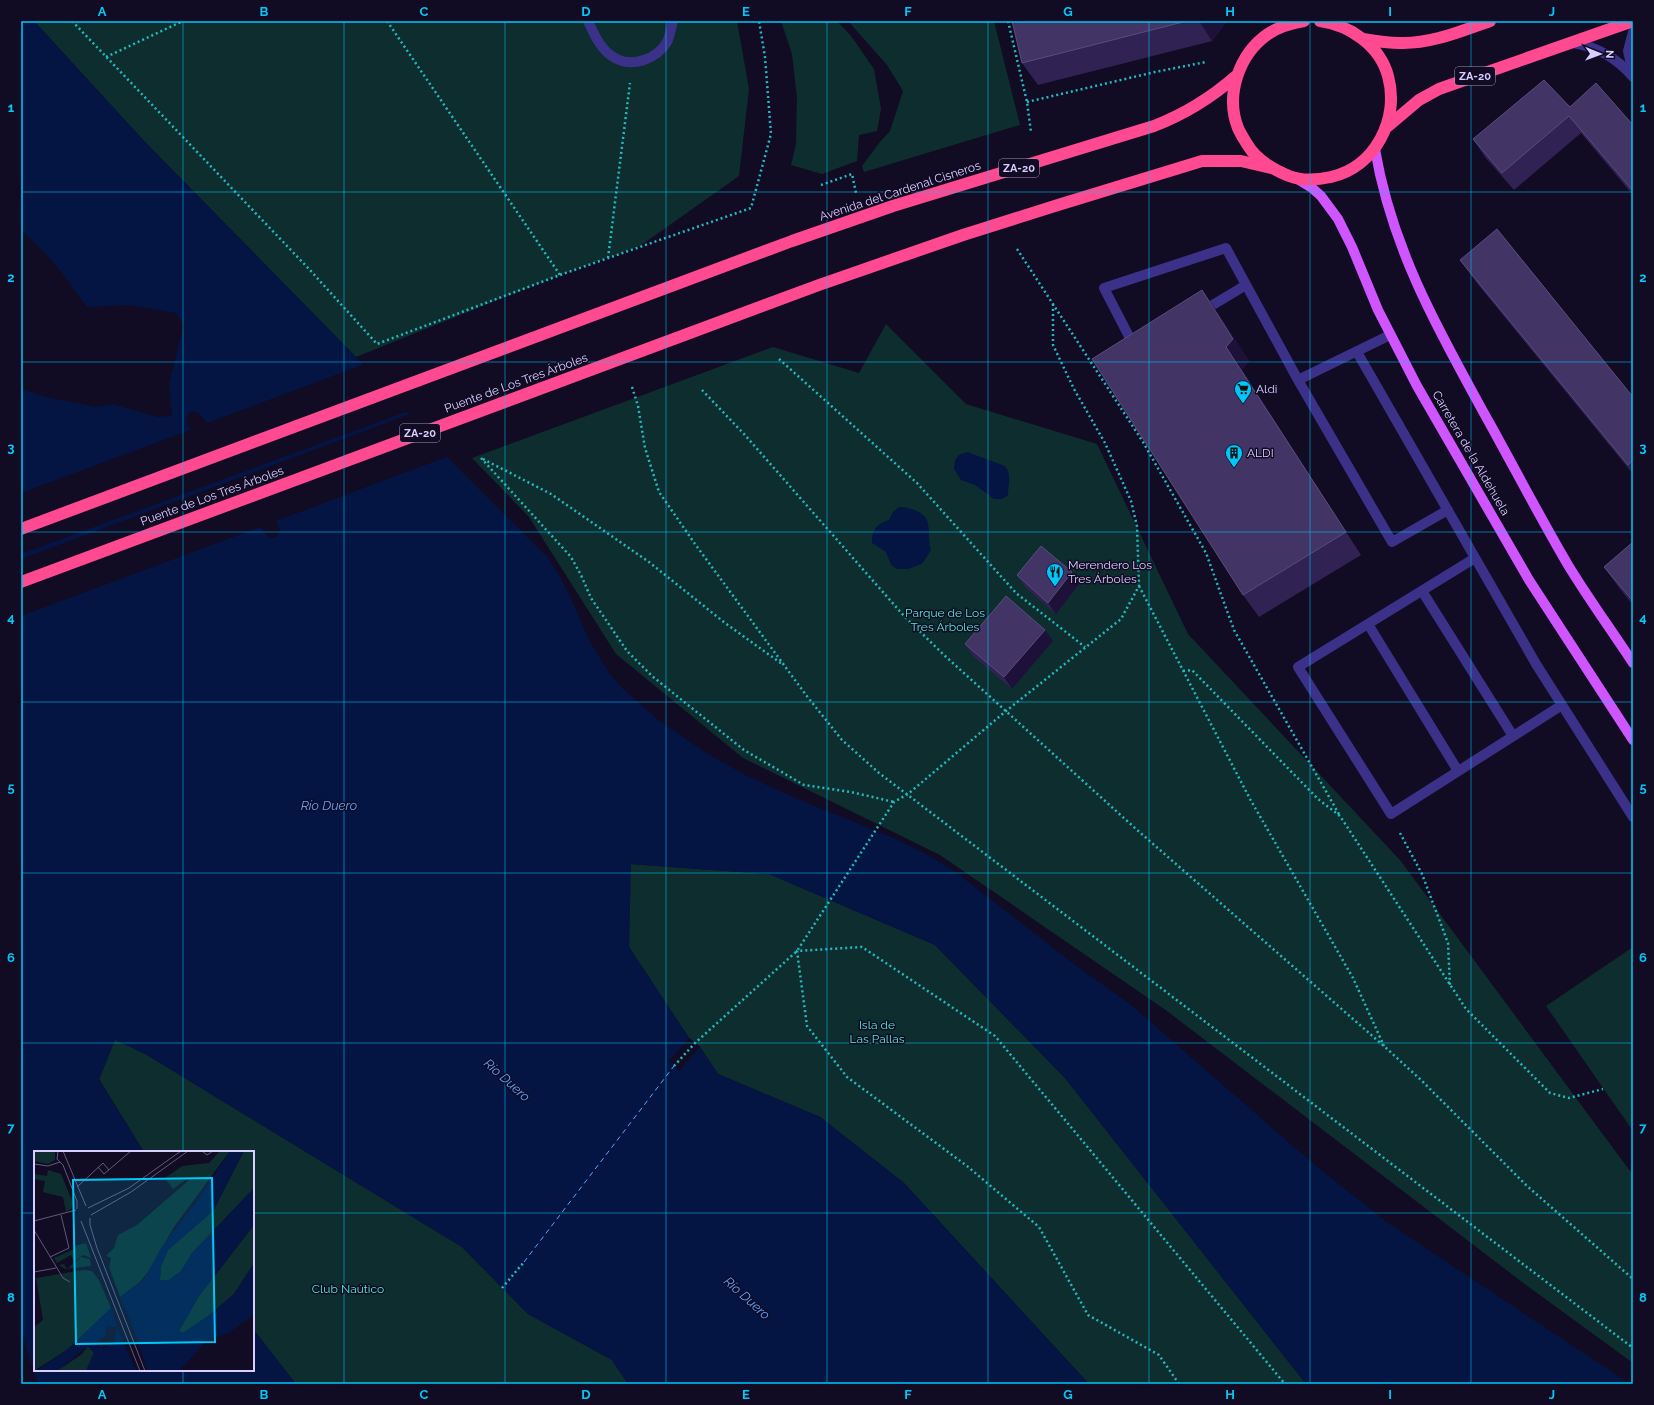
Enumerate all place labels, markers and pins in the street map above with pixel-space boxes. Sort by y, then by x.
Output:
supermarket icon: Aldi [1233,379,1253,404]
place label: Aldi [1256,382,1277,396]
building icon: ALDI [1224,443,1244,468]
place label: ALDI [1247,446,1274,460]
place label: Merendero Los Tres Árboles [1068,558,1152,586]
restaurant icon: Merendero Los Tres Árboles [1045,562,1065,587]

